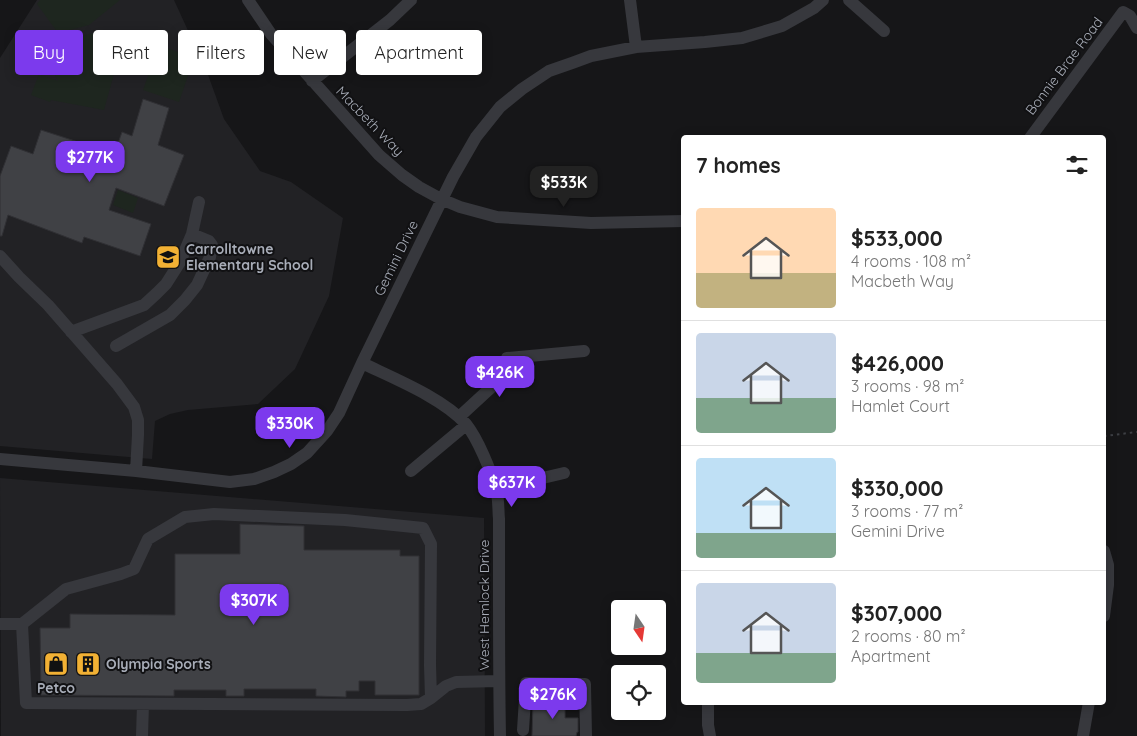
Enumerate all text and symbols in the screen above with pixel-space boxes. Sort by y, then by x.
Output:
street label: Bonnie Brae Road [1021,14,1107,118]
chip: Buy [15,30,83,75]
chip: Rent [93,30,168,75]
chip: Filters [178,30,264,75]
chip: New [274,30,346,75]
chip: Apartment [356,30,482,75]
street label: Macbeth Way [332,82,408,160]
pin: $277K [55,140,125,183]
text: $277K [67,147,113,167]
icon: filters [1063,151,1091,179]
text: 7 homes [696,152,781,178]
pin: $533K [529,166,599,208]
text: $533K [541,172,587,192]
street label: Gemini Drive [370,217,422,299]
text: $533,000 [851,225,943,251]
icon: home [736,228,796,288]
place label: Carrolltowne Elementary School [186,240,313,274]
school or university icon: Carrolltowne Elementary School [155,244,181,270]
text: 4 rooms · 108 m² [851,251,971,271]
text: Macbeth Way [851,271,954,291]
text: $426,000 [851,350,944,376]
icon: home [736,353,796,413]
pin: $426K [465,356,535,398]
text: $426K [476,362,524,382]
text: 3 rooms · 98 m² [851,376,964,396]
text: Hamlet Court [851,396,950,416]
pin: $330K [255,406,325,449]
text: $330K [266,413,314,433]
pin: $637K [477,466,547,508]
text: $637K [489,472,535,492]
text: $330,000 [851,475,943,501]
icon: home [736,478,796,538]
text: 3 rooms · 77 m² [851,501,963,521]
text: Gemini Drive [851,521,945,541]
street label: West Hemlock Drive [475,539,493,670]
pin: $307K [219,584,289,626]
text: $307K [231,590,277,610]
north arrow [611,600,666,655]
map controls [611,600,666,720]
text: $307,000 [851,600,942,626]
icon: home [736,603,796,663]
text: 2 rooms · 80 m² [851,626,966,646]
text: Apartment [851,646,931,666]
shop icon: Petco [43,651,69,677]
building icon: Olympia Sports [75,651,101,677]
place label: Olympia Sports [106,655,211,673]
button: locate [611,665,666,720]
pin: $276K [518,678,588,720]
place label: Petco [37,679,75,697]
text: $276K [530,684,576,704]

